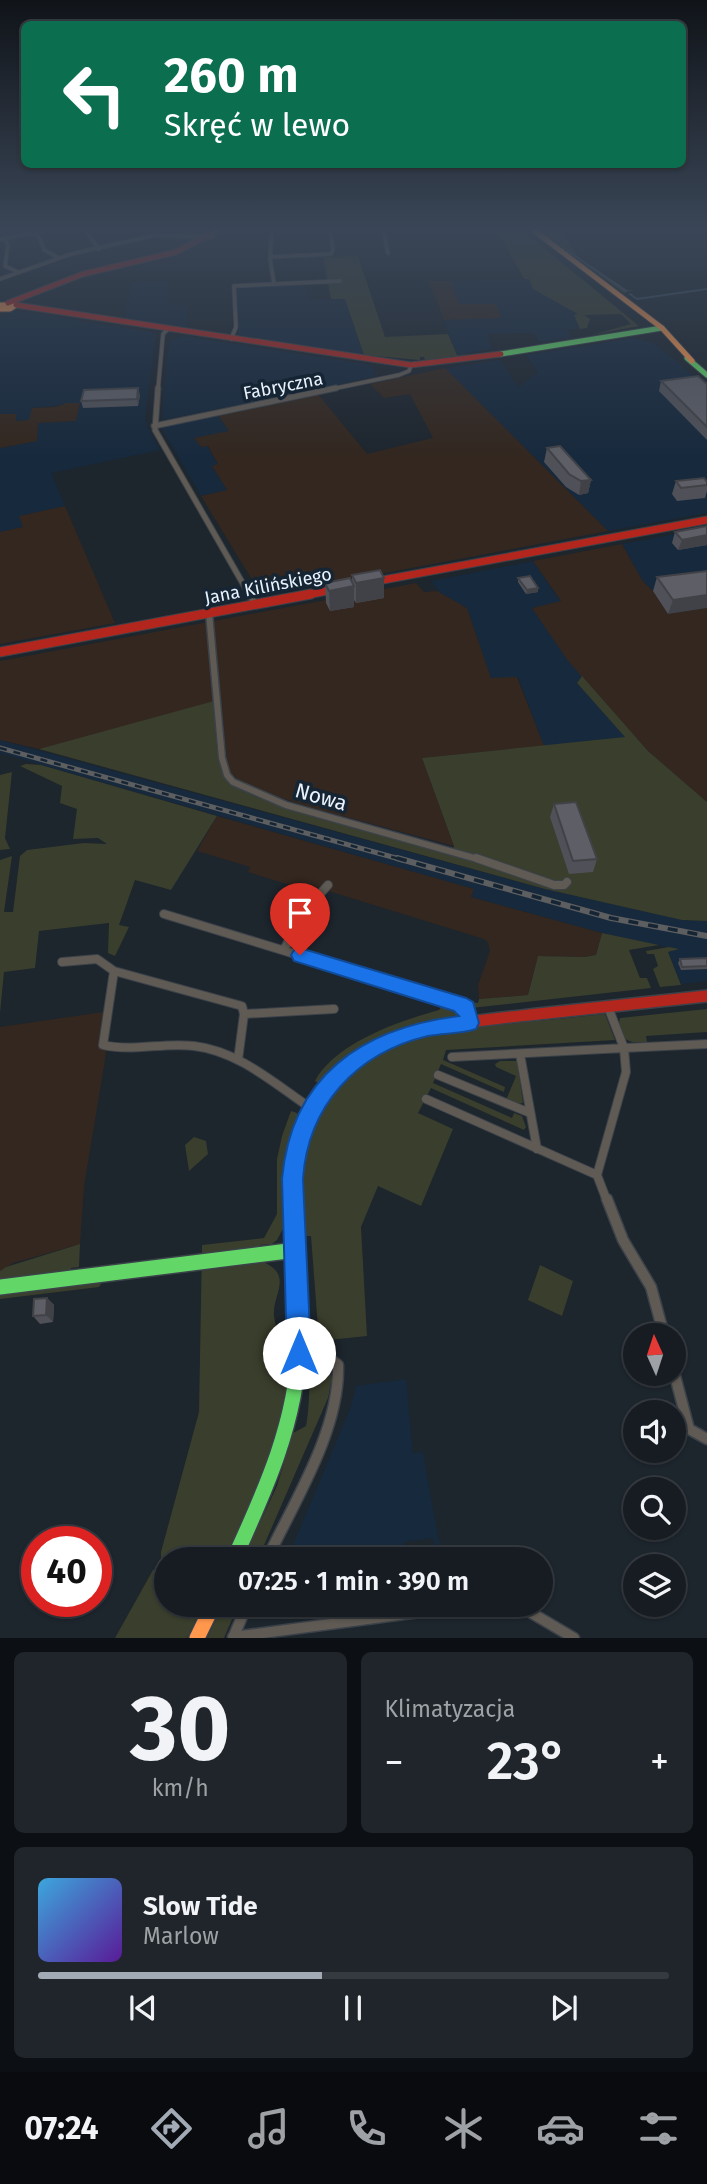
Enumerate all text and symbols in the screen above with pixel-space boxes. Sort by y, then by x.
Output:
text: 260 m [164,46,299,105]
icon: left [49,49,140,140]
text: Skręć w lewo [164,106,350,144]
street label: Fabryczna [241,367,325,405]
street label: Jana Kilińskiego [203,563,333,609]
street label: Nowa [292,777,350,817]
pin [270,883,330,955]
icon: arrive [281,894,319,932]
position arrow [262,1316,336,1390]
north arrow [623,1323,686,1386]
map controls [623,1323,686,1617]
button: sound [623,1400,686,1463]
button: search [623,1477,686,1540]
speed limit sign: 40 [21,1526,112,1617]
button: layers [623,1554,686,1617]
text: 07:25 · 1 min · 390 m [238,1566,469,1597]
text: 30 [130,1674,231,1783]
text: Klimatyzacja [385,1695,515,1723]
text: 23° [487,1730,567,1793]
text: − [385,1739,404,1785]
text: + [650,1739,669,1785]
text: km/h [152,1774,209,1802]
text: Slow Tide [143,1891,258,1922]
text: Marlow [143,1922,219,1950]
icon: previous [124,1989,162,2027]
icon: pause [334,1989,372,2027]
icon: next [545,1989,583,2027]
icon: directions [147,2104,196,2153]
icon: music [244,2104,293,2153]
icon: phone [342,2104,391,2153]
icon: climate [439,2104,488,2153]
icon: car [536,2104,585,2153]
icon: filters [634,2104,683,2153]
text: 07:24 [24,2109,99,2147]

